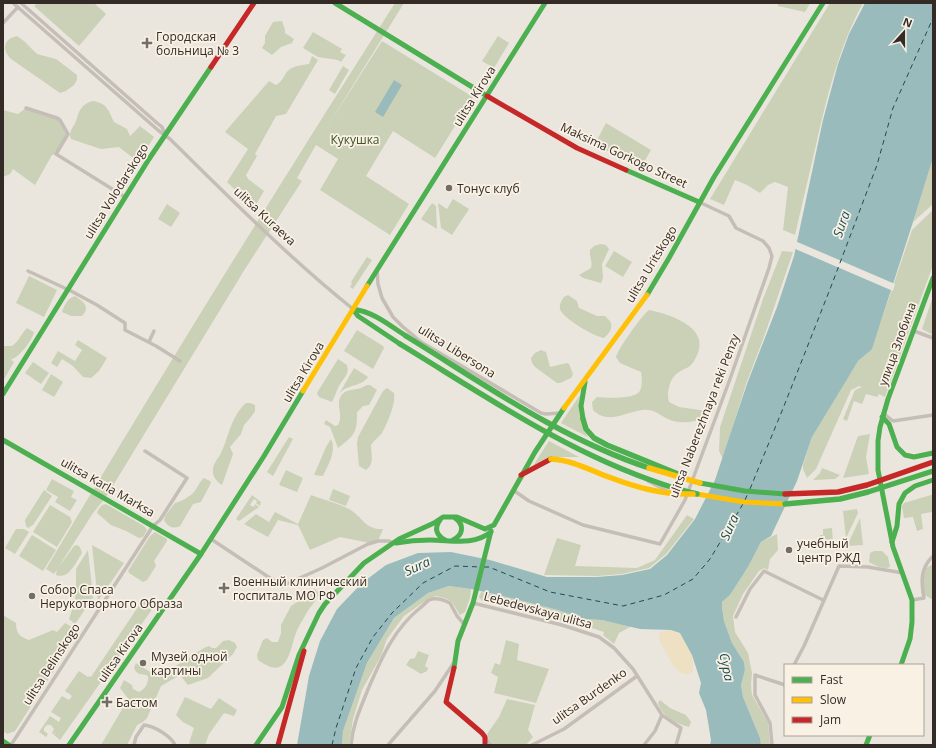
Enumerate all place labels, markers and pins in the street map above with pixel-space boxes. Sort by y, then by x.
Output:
place label: Городская больница № 3 [156,28,239,59]
marker: Городская больница № 3 [141,37,153,49]
place label: Тонус клуб [457,180,520,197]
marker: Тонус клуб [444,183,454,193]
place label: учебный центр РЖД [797,535,860,566]
marker: учебный центр РЖД [784,545,794,555]
place label: Военный клинический госпиталь МО РФ [233,573,367,604]
place label: Собор Спаса Нерукотворного Образа [40,581,183,612]
marker: Военный клинический госпиталь МО РФ [218,582,230,594]
marker: Собор Спаса Нерукотворного Образа [27,591,37,601]
place label: Музей одной картины [151,648,228,679]
marker: Музей одной картины [138,658,148,668]
place label: Бастом [116,694,157,711]
marker: Бастом [101,696,113,708]

